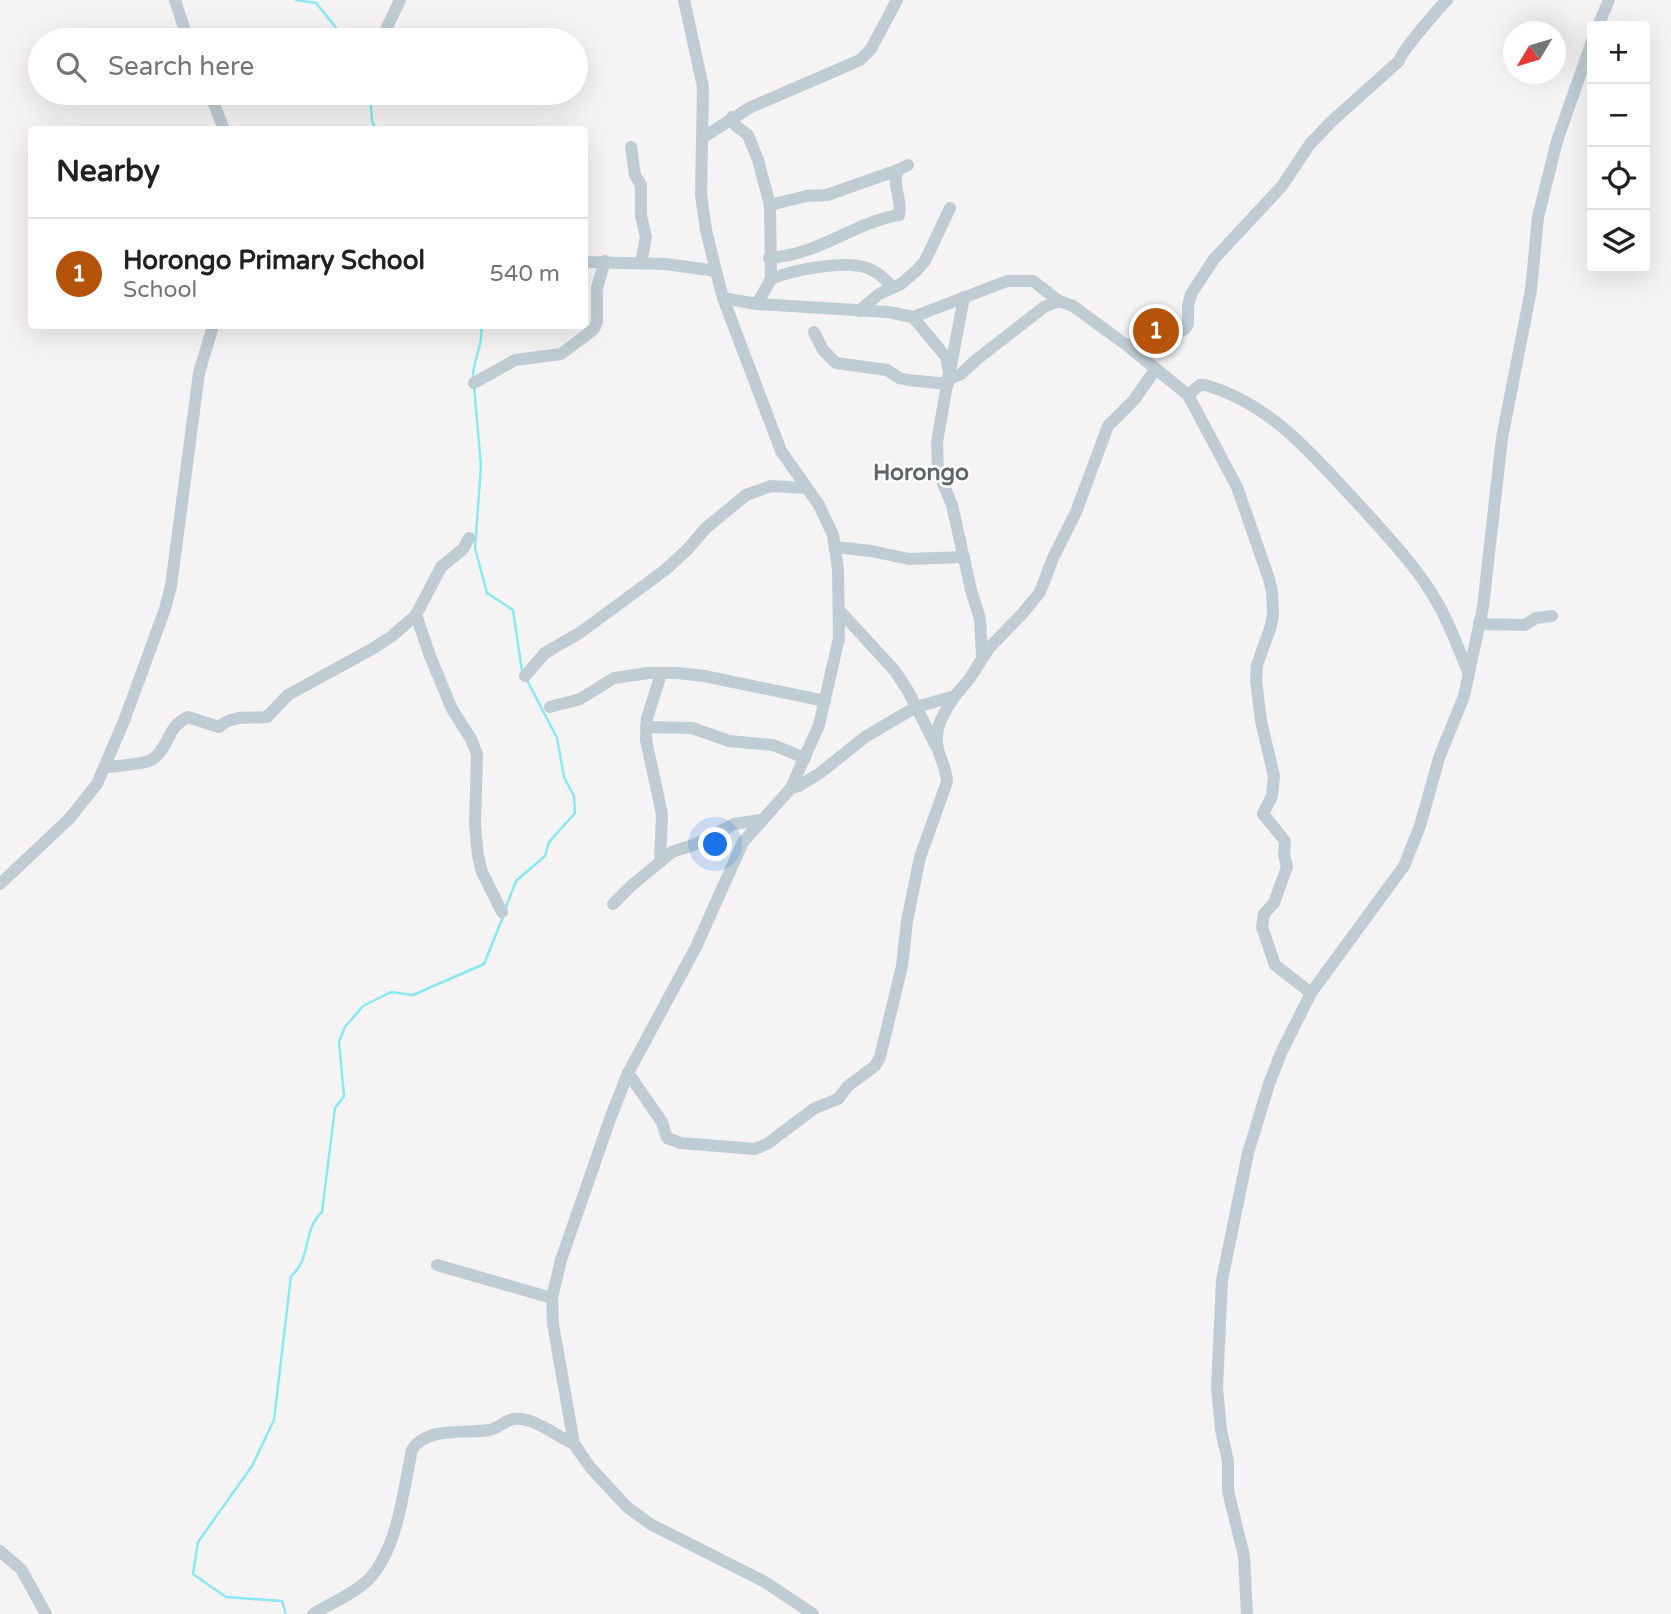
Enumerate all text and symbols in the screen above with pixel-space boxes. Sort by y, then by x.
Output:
north arrow [1503,21,1566,84]
map controls [1587,21,1650,273]
button: + [1587,21,1650,84]
search box [28,28,588,105]
icon: search [52,48,90,86]
text: Search here [108,51,254,82]
button: − [1587,84,1650,147]
button: locate [1587,147,1650,210]
text: Nearby [56,153,160,190]
button: layers [1587,210,1650,273]
text: Horongo Primary School [123,245,425,276]
text: 1 [72,260,86,288]
text: 540 m [490,260,560,288]
text: School [123,276,197,304]
pin: 1 [1133,305,1179,357]
district label: Horongo [873,459,969,487]
your location [698,827,732,861]

